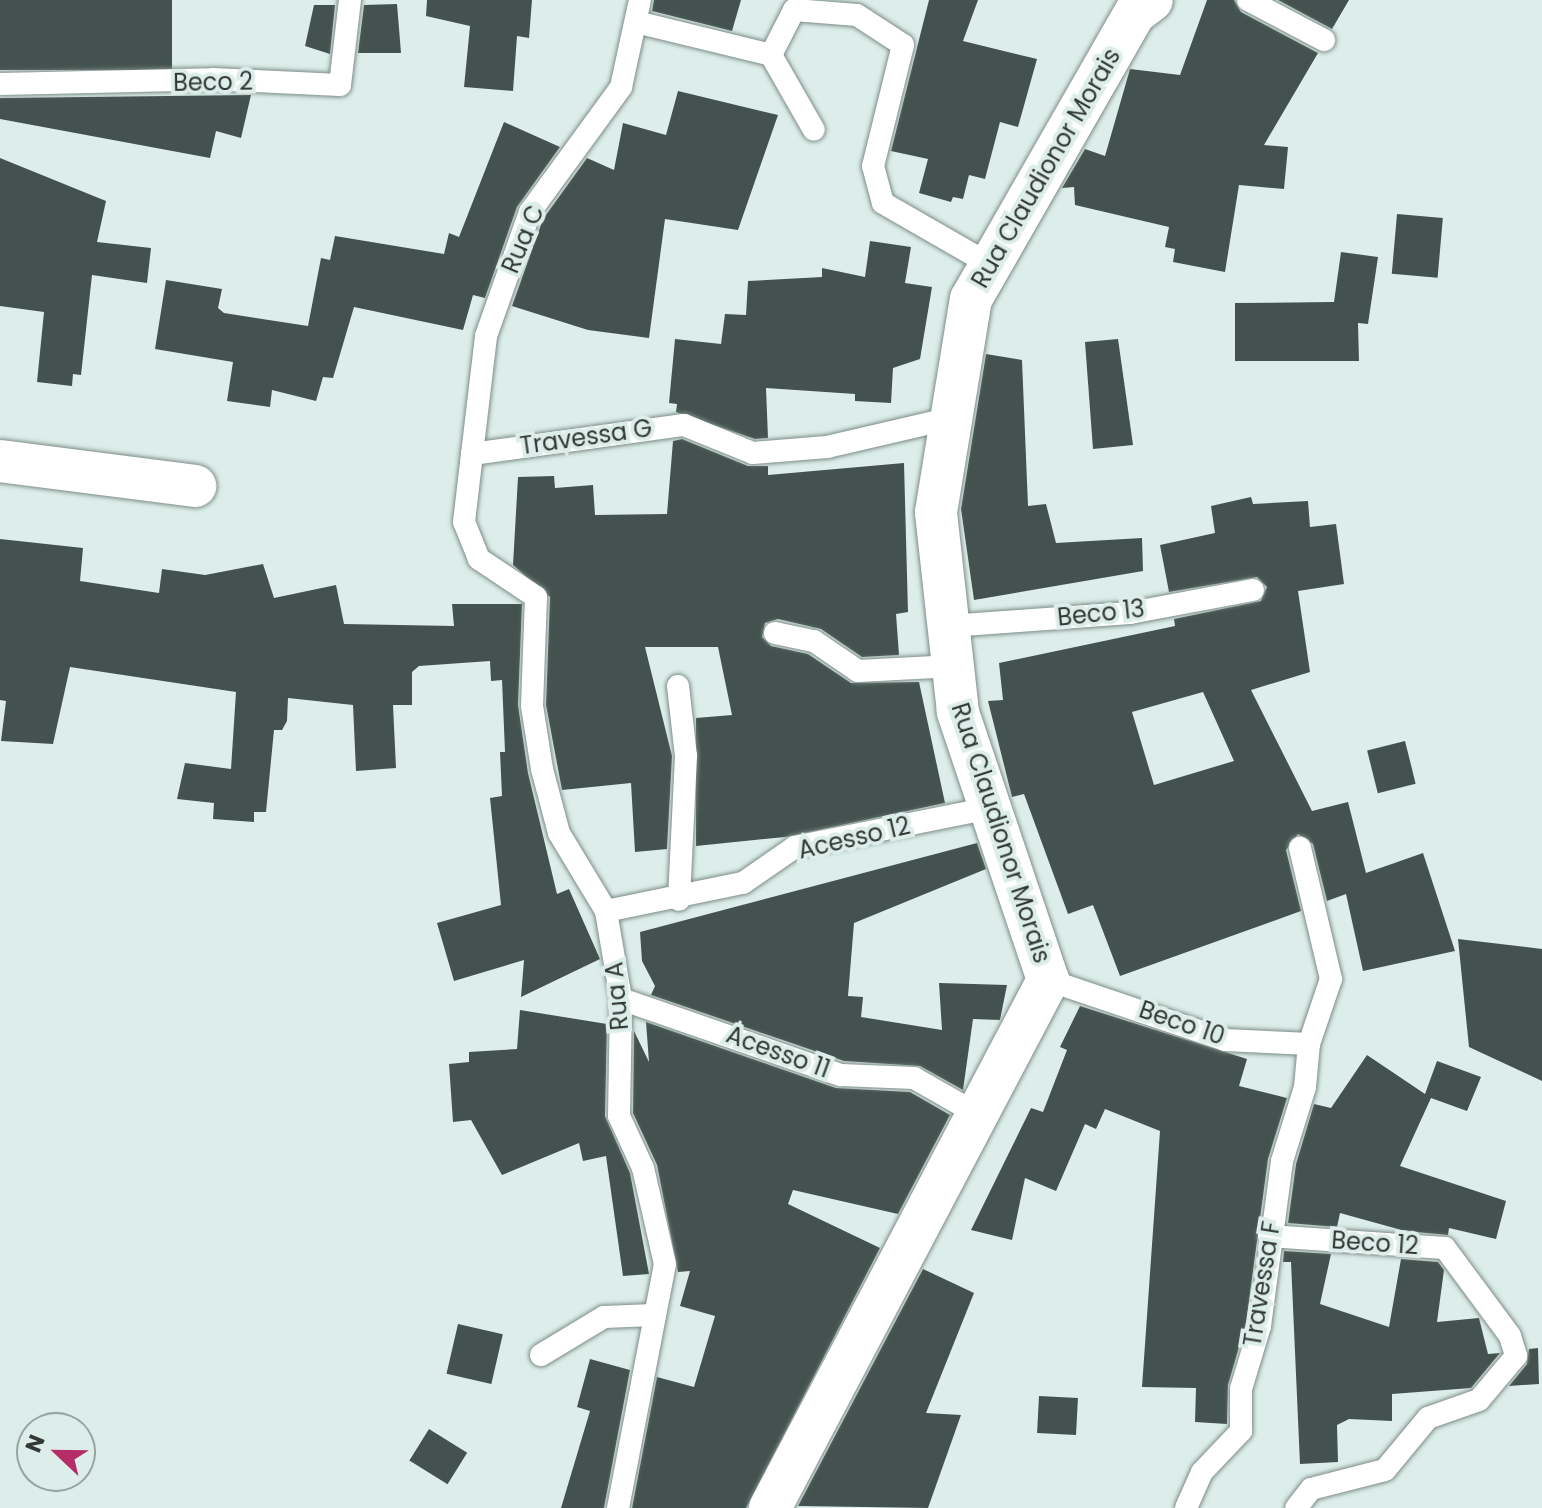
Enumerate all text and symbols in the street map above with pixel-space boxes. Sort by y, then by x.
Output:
street label: Rua Claudionor Morais [966,43,1126,293]
street label: Beco 2 [173,67,253,97]
street label: Rua C [496,201,550,277]
street label: Travessa G [518,413,654,461]
street label: Beco 13 [1056,594,1146,632]
street label: Rua Claudionor Morais [945,699,1057,967]
street label: Acesso 12 [795,811,913,865]
street label: Rua A [600,960,634,1032]
street label: Beco 10 [1135,995,1229,1051]
street label: Acesso 11 [722,1020,834,1084]
street label: Travessa F [1238,1219,1286,1349]
street label: Beco 12 [1330,1226,1420,1260]
north arrow [16,1412,96,1492]
text: N [18,1430,53,1457]

